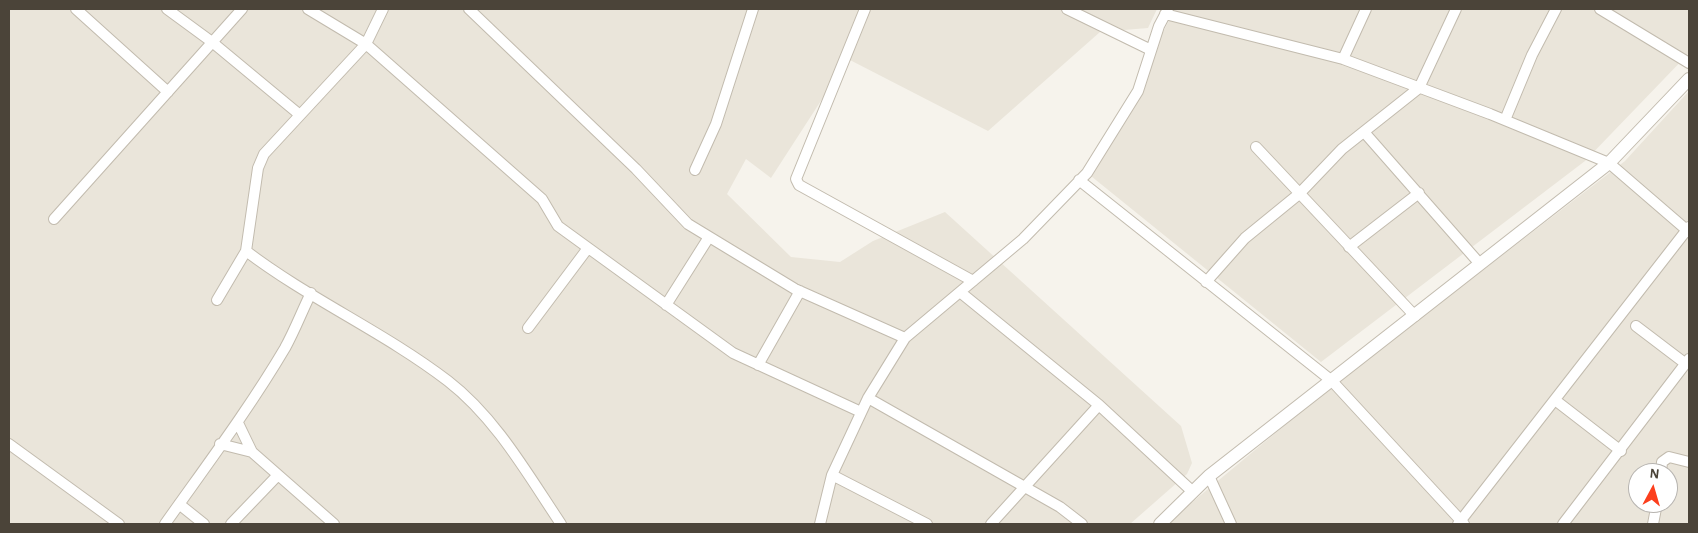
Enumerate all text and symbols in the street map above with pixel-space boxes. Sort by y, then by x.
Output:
north arrow [1628,463,1678,513]
text: N [1649,467,1660,482]

